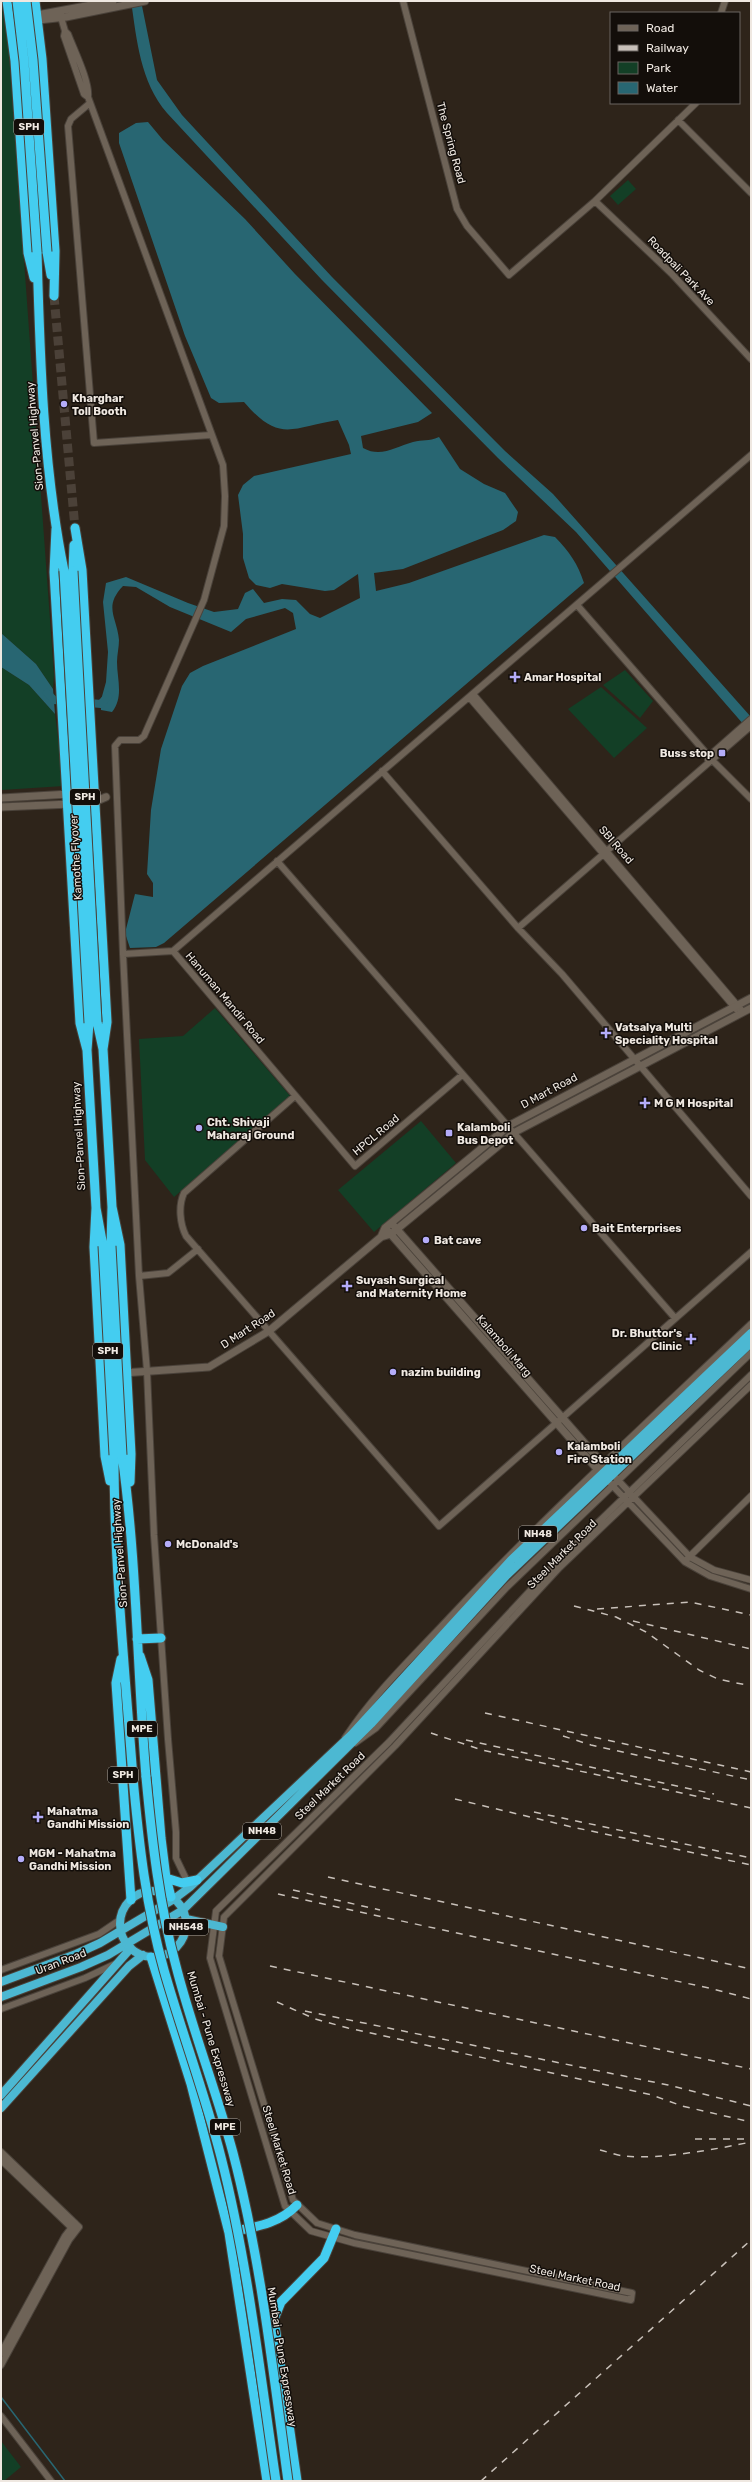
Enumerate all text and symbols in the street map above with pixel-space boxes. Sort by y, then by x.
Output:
legend [610,12,740,104]
text: Road [646,21,674,35]
text: Railway [646,41,689,55]
text: Park [646,61,672,75]
text: Water [646,81,678,95]
street label: The Spring Road [434,101,468,185]
road number: SPH [14,119,44,135]
street label: Roadpali Park Ave [645,234,717,308]
street label: Sion-Panvel Highway [24,381,46,491]
place label: Kharghar Toll Booth [72,392,127,418]
marker: Kharghar Toll Booth [59,399,69,409]
marker: Amar Hospital [509,671,521,683]
place label: Amar Hospital [524,671,601,684]
place label: Buss stop [660,747,714,760]
marker: Buss stop [717,748,727,758]
road number: SPH [70,789,100,805]
street label: Kamothe Flyover [67,813,85,900]
street label: SBI Road [596,823,636,867]
street label: Hanuman Mandir Road [183,949,267,1047]
place label: Vatsalya Multi Speciality Hospital [615,1021,718,1047]
marker: Vatsalya Multi Speciality Hospital [600,1027,612,1039]
street label: D Mart Road [518,1071,580,1111]
street label: Sion-Panvel Highway [70,1081,88,1191]
marker: M G M Hospital [639,1097,651,1109]
place label: M G M Hospital [654,1097,733,1110]
street label: HPCL Road [350,1112,402,1158]
place label: Cht. Shivaji Maharaj Ground [207,1116,294,1142]
place label: Kalamboli Bus Depot [457,1121,513,1147]
marker: Cht. Shivaji Maharaj Ground [194,1123,204,1133]
marker: Kalamboli Bus Depot [444,1128,454,1138]
place label: Bait Enterprises [592,1222,681,1235]
marker: Bait Enterprises [579,1223,589,1233]
place label: Bat cave [434,1234,482,1247]
marker: Bat cave [421,1235,431,1245]
place label: Suyash Surgical and Maternity Home [356,1274,467,1300]
marker: Suyash Surgical and Maternity Home [341,1280,353,1292]
street label: D Mart Road [218,1307,278,1351]
street label: Kalamboli Marg [474,1313,534,1379]
place label: Dr. Bhuttor's Clinic [612,1327,682,1353]
marker: Dr. Bhuttor's Clinic [685,1333,697,1345]
road number: SPH [93,1343,123,1359]
place label: nazim building [401,1366,481,1379]
marker: nazim building [388,1367,398,1377]
place label: Kalamboli Fire Station [567,1440,632,1466]
marker: Kalamboli Fire Station [554,1447,564,1457]
street label: Sion-Panvel Highway [110,1498,130,1608]
street label: Steel Market Road [525,1517,599,1591]
road number: NH48 [519,1526,557,1542]
place label: McDonald's [176,1538,238,1551]
marker: McDonald's [163,1539,173,1549]
road number: MPE [127,1721,157,1737]
street label: Steel Market Road [292,1749,368,1823]
road number: SPH [108,1767,138,1783]
place label: Mahatma Gandhi Mission [47,1805,129,1831]
marker: Mahatma Gandhi Mission [32,1811,44,1823]
road number: NH48 [243,1823,281,1839]
place label: MGM - Mahatma Gandhi Mission [29,1847,116,1873]
marker: MGM - Mahatma Gandhi Mission [16,1854,26,1864]
road number: NH548 [164,1919,208,1935]
street label: Uran Road [34,1946,88,1978]
street label: Mumbai - Pune Expressway [184,1969,238,2109]
street label: Steel Market Road [259,2104,299,2196]
road number: MPE [210,2119,240,2135]
street label: Steel Market Road [528,2262,622,2294]
street label: Mumbai - Pune Expressway [265,2286,299,2428]

